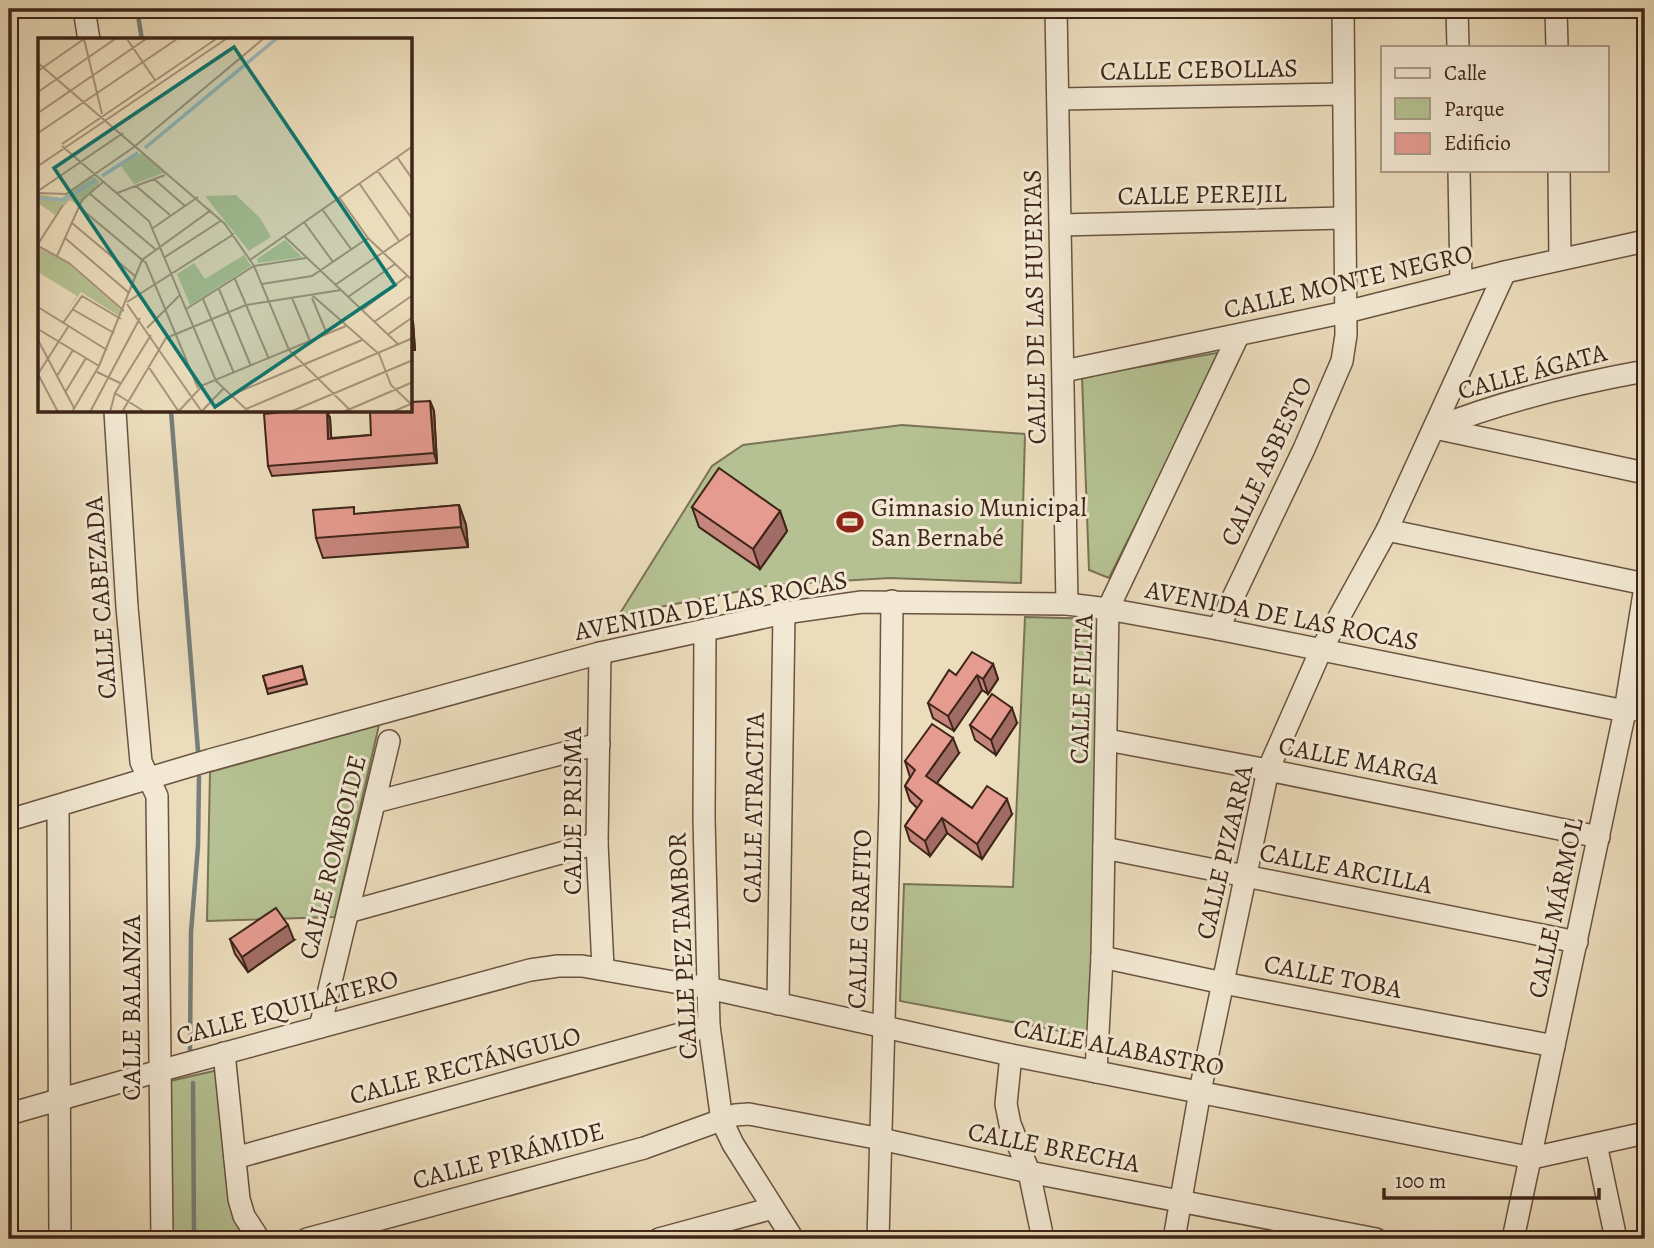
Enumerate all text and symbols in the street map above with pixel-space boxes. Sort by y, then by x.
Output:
inset map [38,38,413,413]
legend [1381,46,1608,172]
street label: CALLE CEBOLLAS [1100,50,1298,89]
text: Calle [1444,59,1487,87]
text: Parque [1444,95,1504,123]
text: Edificio [1444,129,1511,157]
street label: CALLE DE LAS HUERTAS [1015,169,1054,445]
street label: CALLE PEREJIL [1117,176,1288,213]
street label: CALLE MONTE NEGRO [1220,236,1476,327]
street label: CALLE ÁGATA [1454,335,1611,408]
street label: CALLE ASBESTO [1212,371,1321,551]
place label: Gimnasio Municipal San Bernabé [871,490,1087,555]
street label: CALLE CABEZADA [76,495,125,700]
sports icon: Gimnasio Municipal San Bernabé [835,507,865,537]
street label: AVENIDA DE LAS ROCAS [571,562,851,649]
street label: AVENIDA DE LAS ROCAS [1141,572,1421,659]
street label: CALLE FILITA [1061,613,1102,765]
street label: CALLE ATRACITA [734,712,773,904]
street label: CALLE PRISMA [555,726,590,895]
street label: CALLE MARGA [1276,728,1443,793]
street label: CALLE ROMBOIDE [290,751,375,963]
street label: CALLE PIZARRA [1187,761,1262,943]
street label: CALLE MÁRMOL [1519,814,1592,1001]
street label: CALLE GRAFITO [839,829,880,1009]
street label: CALLE PEZ TAMBOR [659,832,706,1060]
street label: CALLE ARCILLA [1256,835,1436,903]
street label: CALLE BALANZA [114,914,149,1101]
street label: CALLE TOBA [1261,946,1406,1007]
street label: CALLE EQUILÁTERO [172,961,402,1054]
street label: CALLE ALABASTRO [1011,1010,1227,1085]
street label: CALLE RECTÁNGULO [346,1018,585,1113]
street label: CALLE PIRÁMIDE [408,1113,608,1198]
street label: CALLE BRECHA [965,1114,1144,1181]
scale bar [1384,1157,1600,1201]
text: 100 m [1395,1167,1446,1195]

